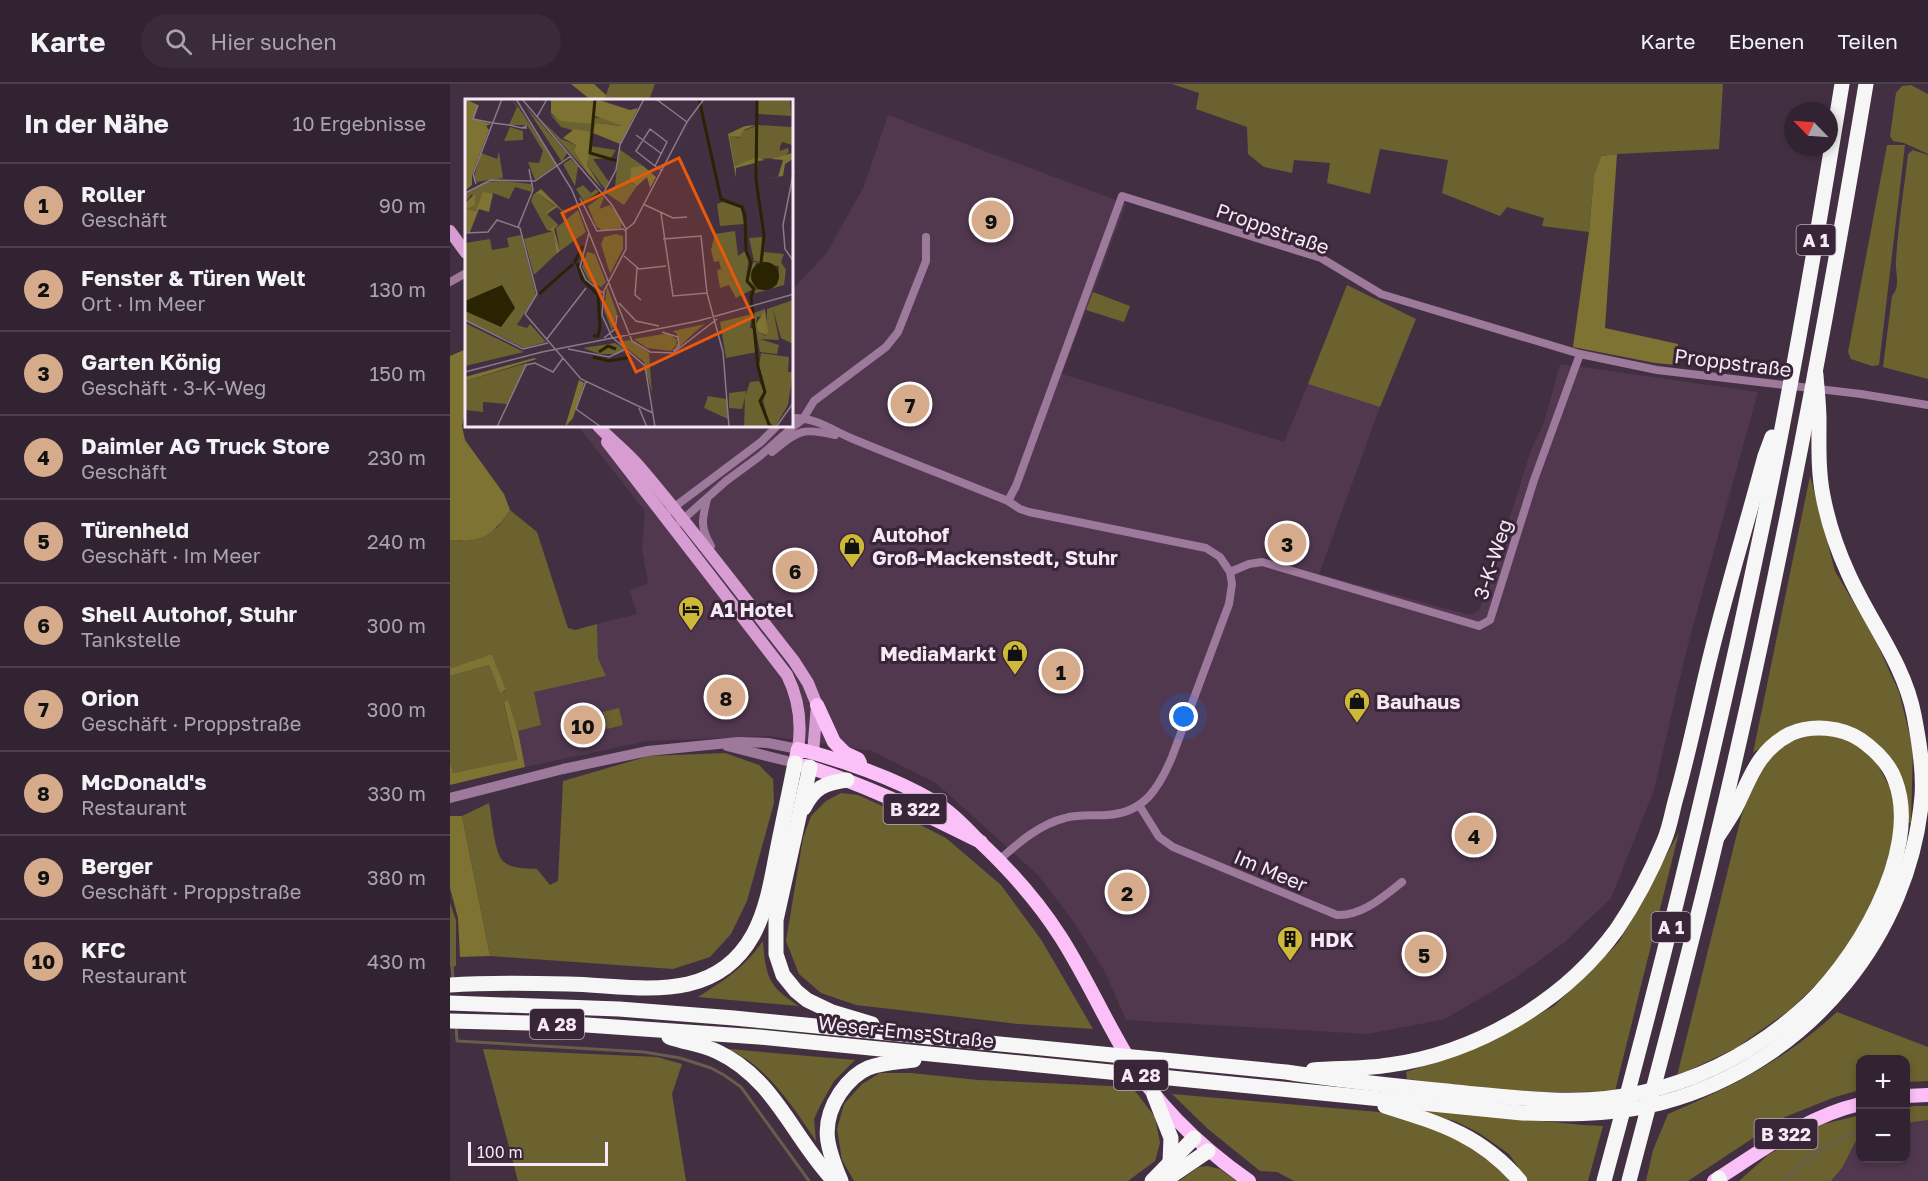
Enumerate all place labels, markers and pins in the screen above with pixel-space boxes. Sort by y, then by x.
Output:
pin: 9 [972,198,1010,242]
pin: 7 [890,382,930,426]
pin: 3 [1268,520,1306,566]
place label: Autohof Groß-Mackenstedt, Stuhr [872,522,1118,569]
shop icon: Autohof Groß-Mackenstedt, Stuhr [837,531,867,569]
pin: 6 [776,548,814,592]
hotel icon: A1 Hotel [676,594,706,632]
place label: A1 Hotel [710,597,793,621]
shop icon: MediaMarkt [1000,638,1030,676]
place label: MediaMarkt [880,641,996,665]
pin: 1 [1042,648,1080,694]
pin: 8 [706,674,746,720]
shop icon: Bauhaus [1342,686,1372,724]
place label: Bauhaus [1376,689,1460,713]
pin: 10 [564,702,602,748]
pin: 4 [1454,812,1494,858]
pin: 2 [1108,870,1146,914]
building icon: HDK [1275,924,1305,962]
place label: HDK [1310,927,1355,951]
pin: 5 [1404,932,1444,976]

